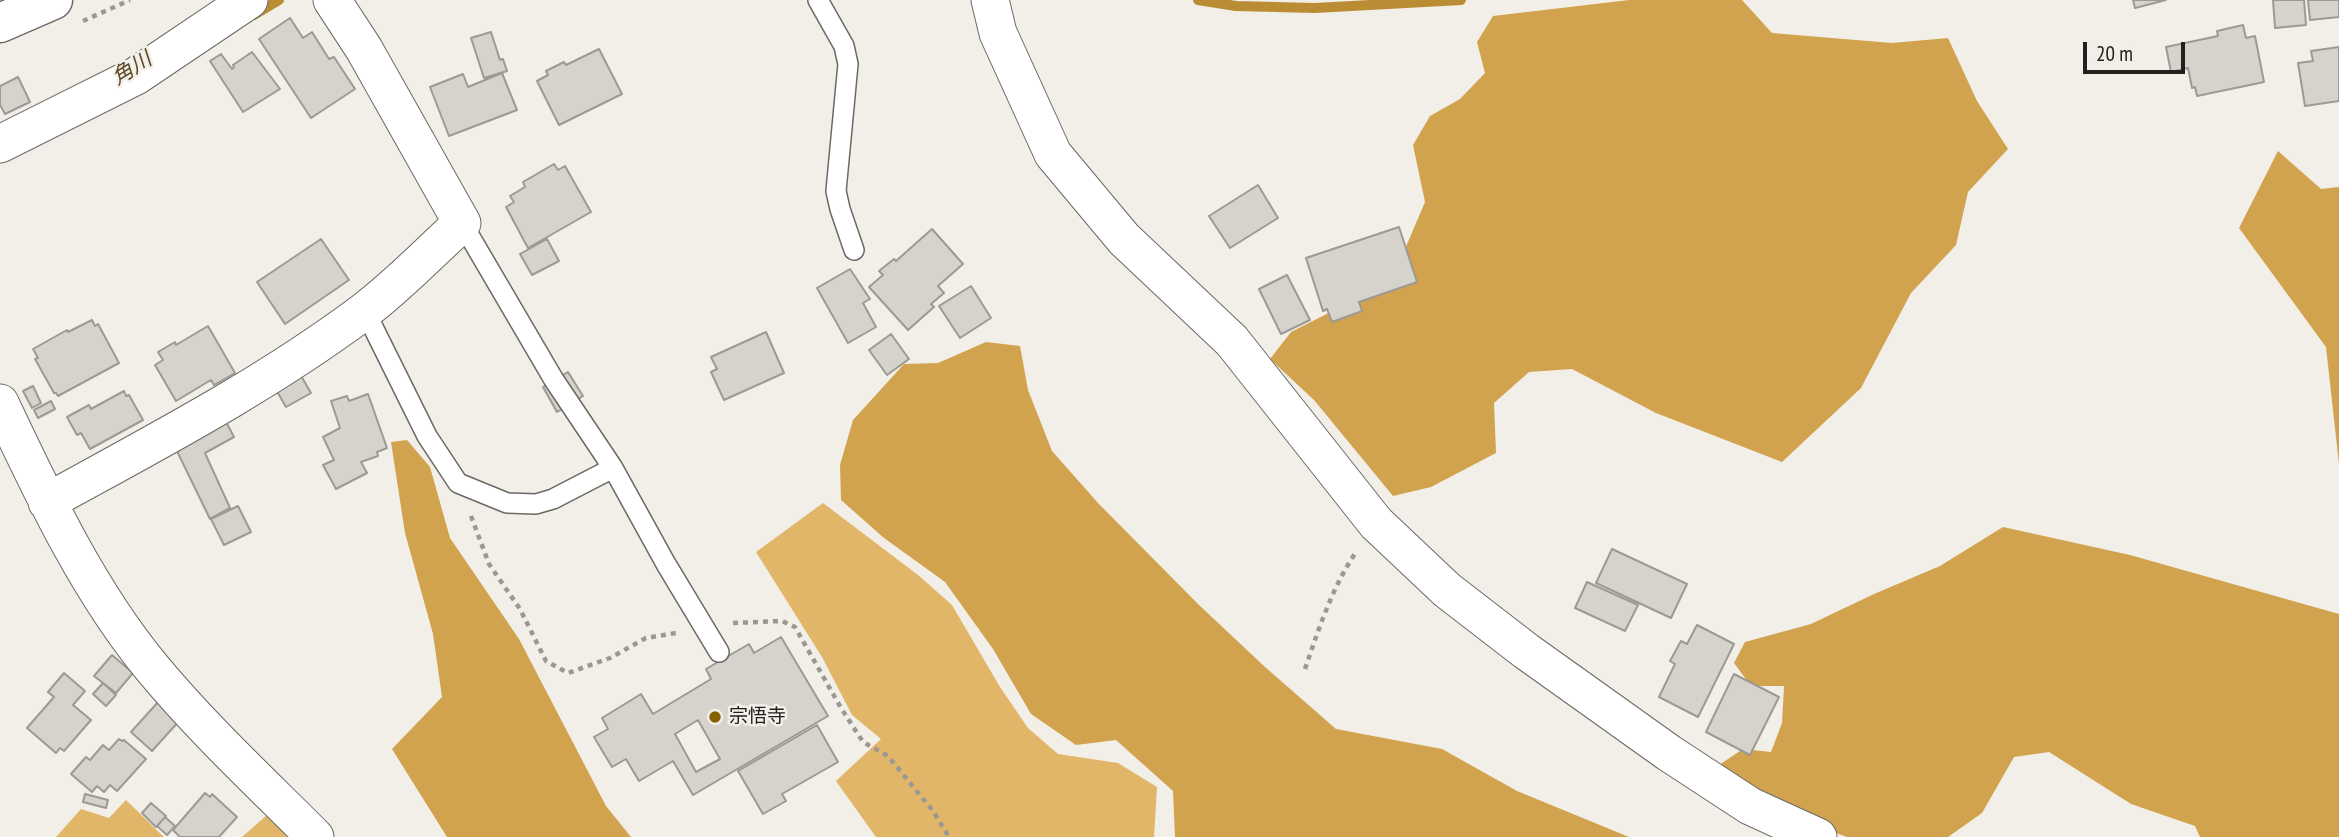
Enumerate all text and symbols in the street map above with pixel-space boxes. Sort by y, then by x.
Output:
scale bar [2087,28,2188,72]
text: 20 m [2096,40,2133,67]
water label: 角川 [108,47,156,91]
place label: 宗悟寺 [729,706,786,728]
marker: 宗悟寺 [707,709,723,725]

